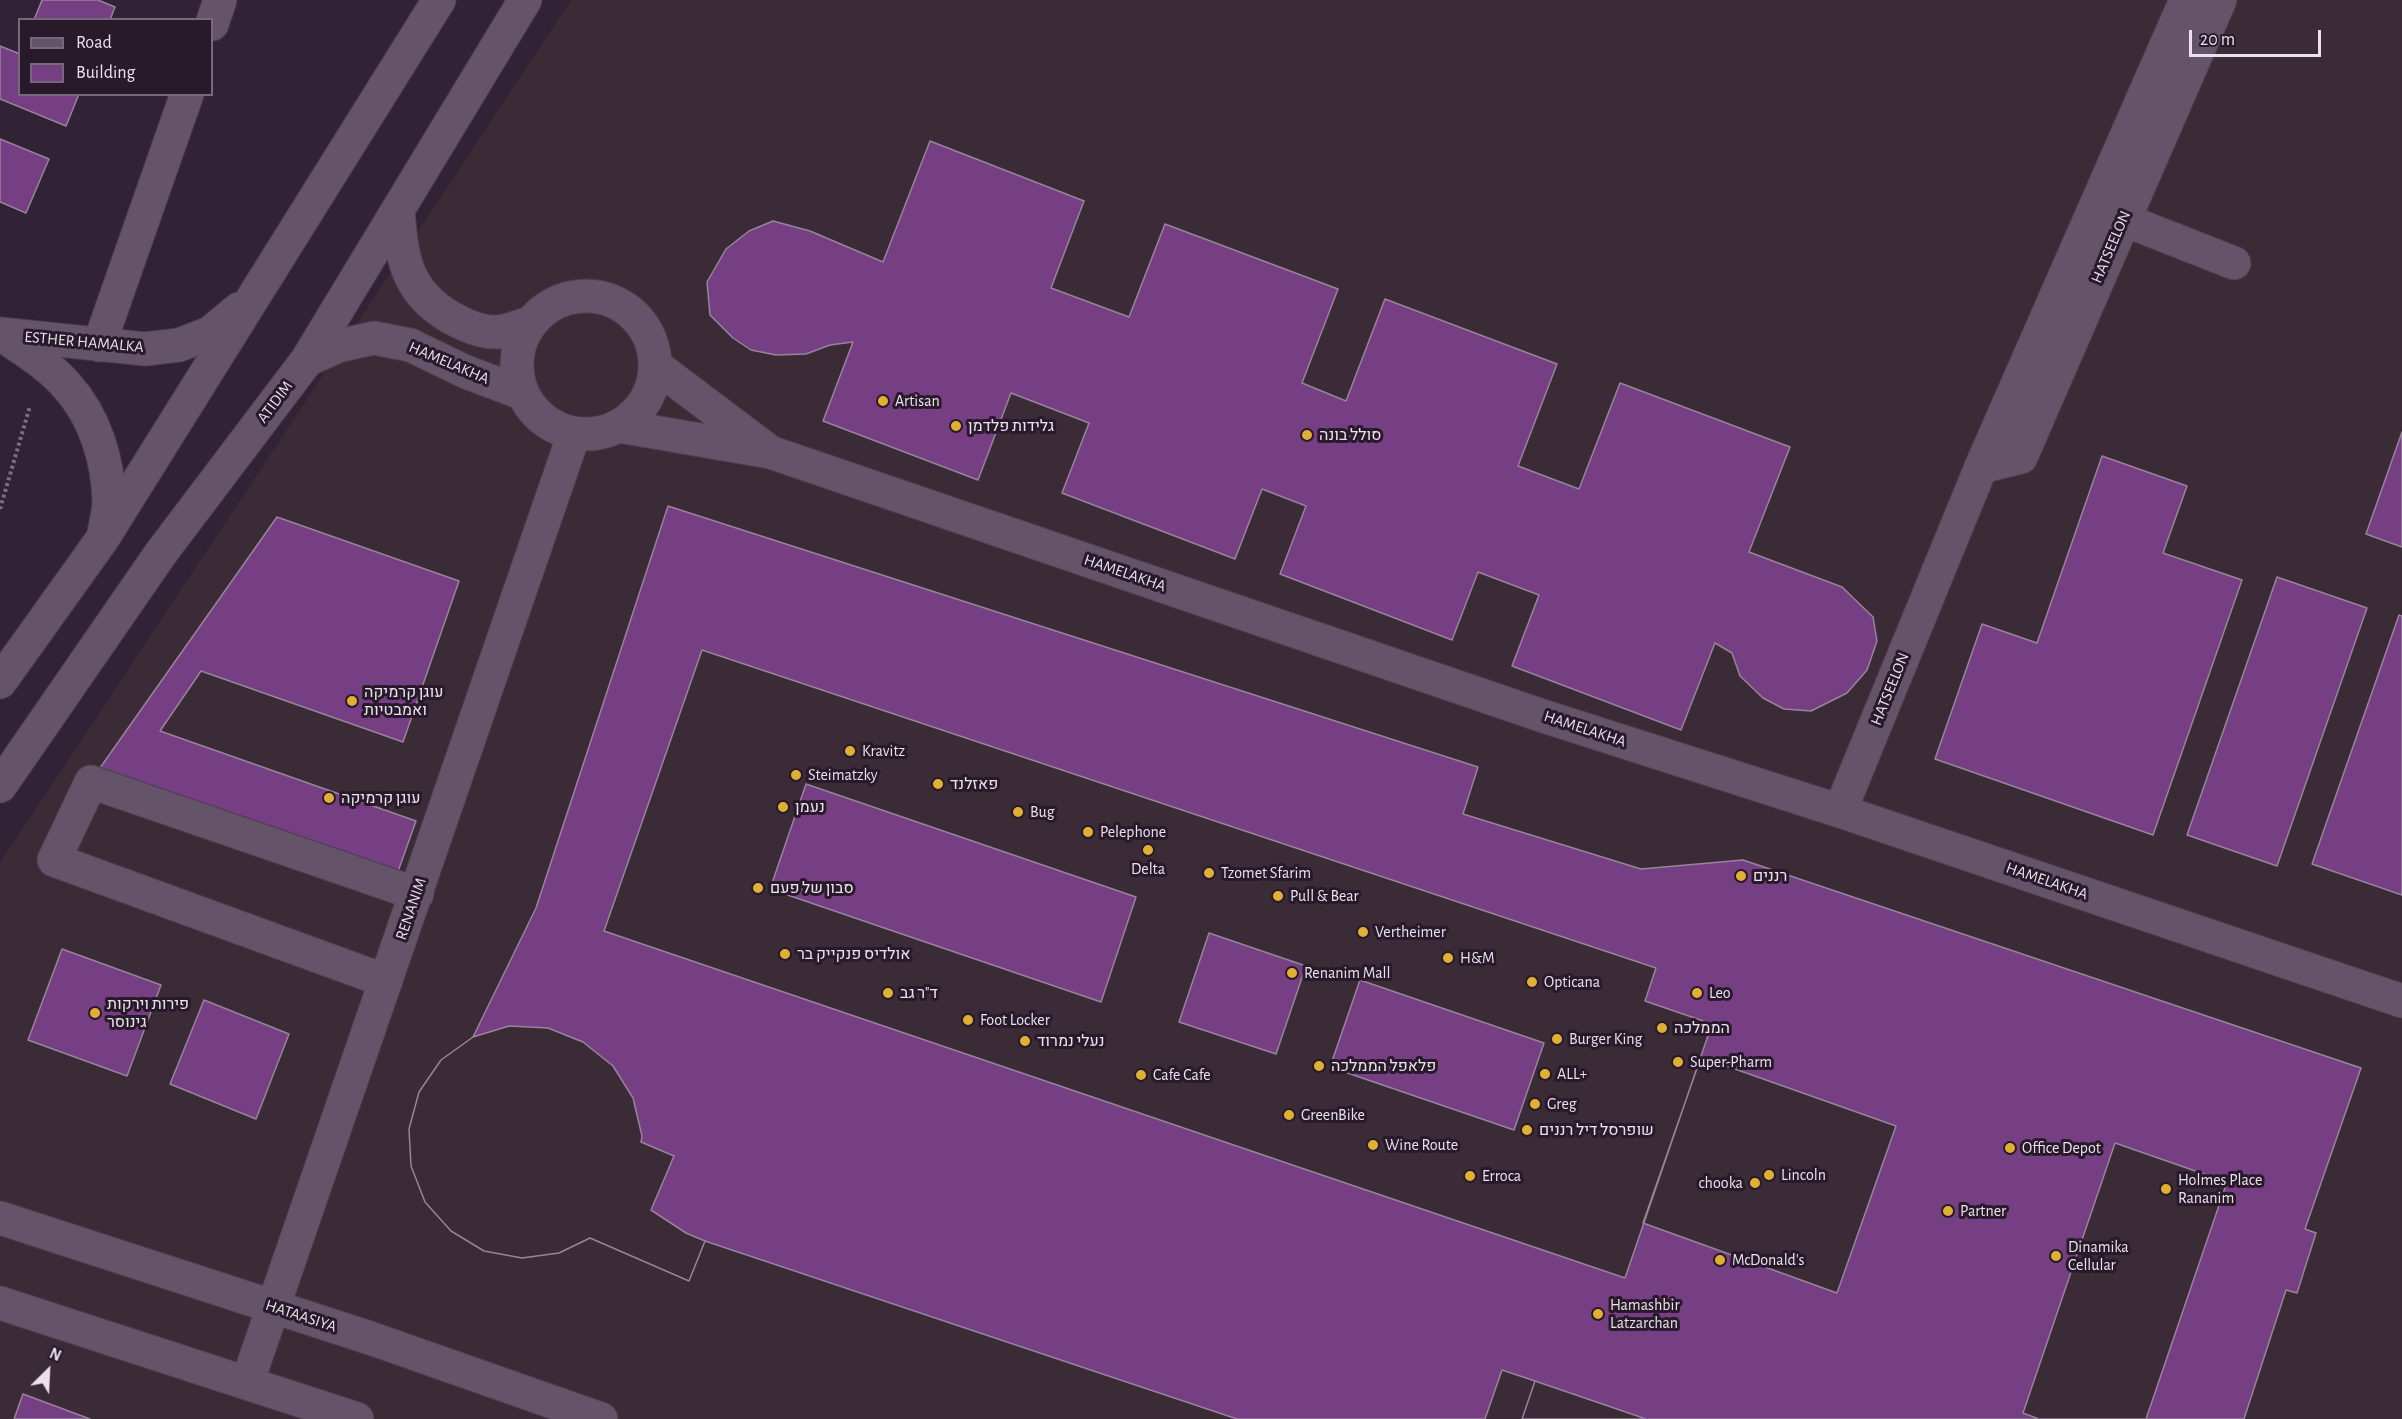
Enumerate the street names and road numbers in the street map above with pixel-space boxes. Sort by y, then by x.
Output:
street label: HATSEELON [2087,208,2135,286]
street label: ESTHER HAMALKA [24,327,144,357]
street label: HAMELAKHA [406,337,492,389]
street label: ATIDIM [253,377,297,427]
street label: HAMELAKHA [1082,550,1168,596]
street label: HATSEELON [1867,650,1913,728]
street label: HAMELAKHA [1541,707,1629,751]
street label: HAMELAKHA [2004,858,2090,904]
street label: RENANIM [391,875,431,943]
street label: HATAASIYA [263,1296,339,1336]

